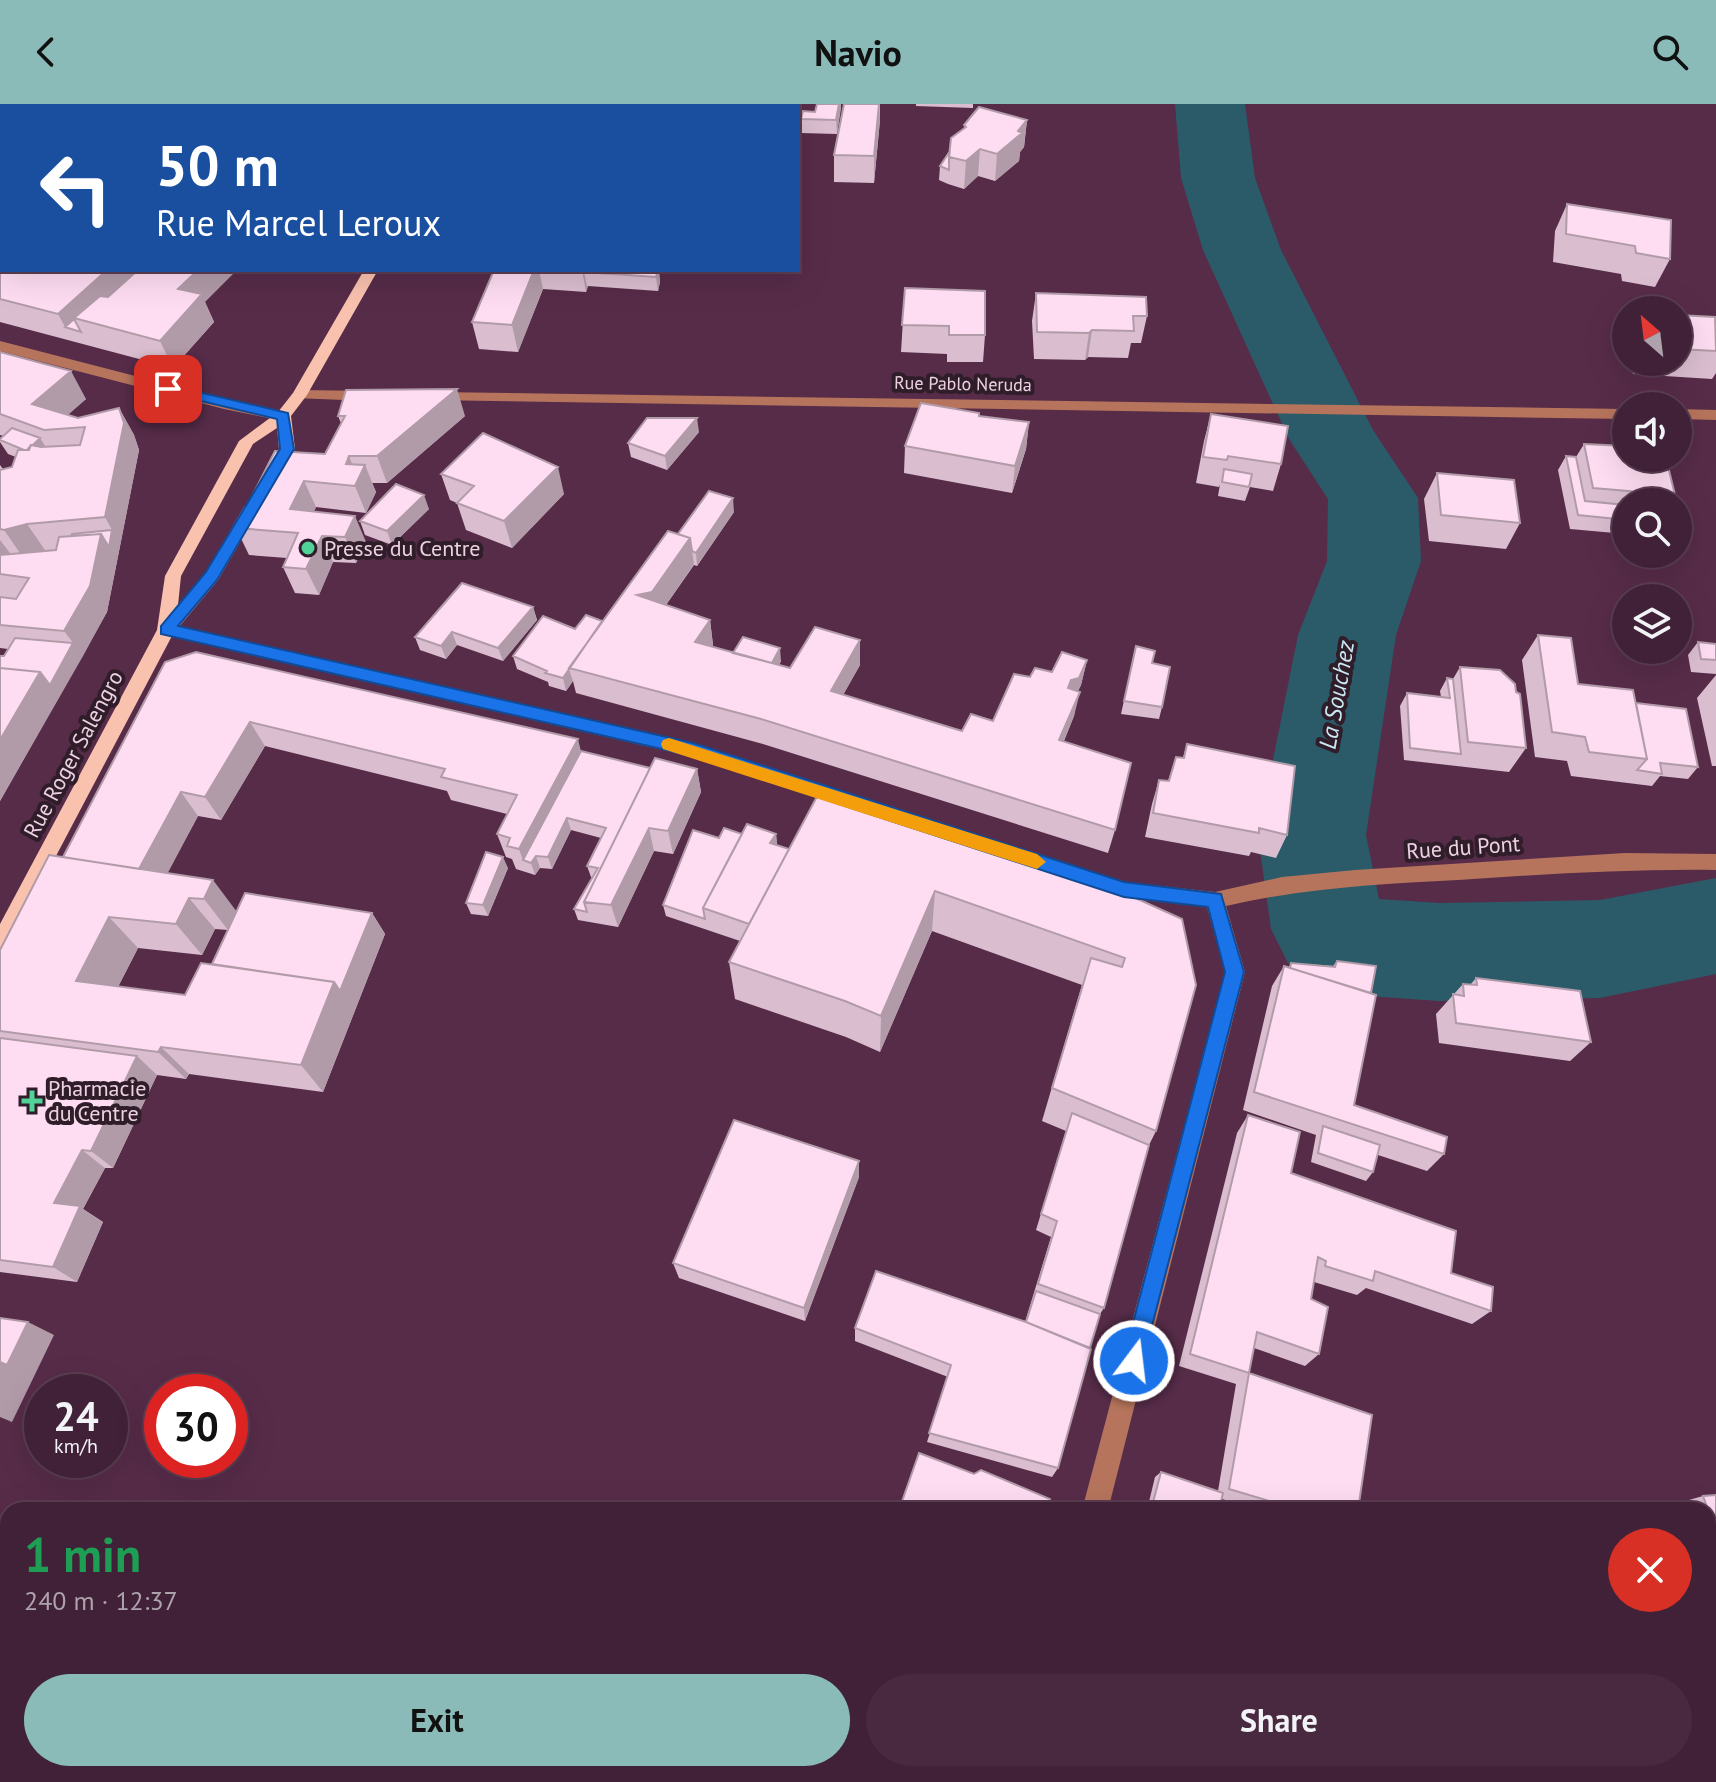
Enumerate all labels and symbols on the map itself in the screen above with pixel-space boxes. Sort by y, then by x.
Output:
north arrow [1612,296,1692,376]
pin [134,355,202,423]
street label: Rue Pablo Neruda [894,371,1032,396]
place label: Presse du Centre [324,534,480,562]
marker: Presse du Centre [299,539,317,557]
water label: La Souchez [1312,638,1361,752]
street label: Rue Roger Salengro [17,666,129,842]
street label: Rue du Pont [1405,829,1521,865]
place label: Pharmacie du Centre [48,1074,147,1127]
marker: Pharmacie du Centre [23,1092,41,1110]
position arrow [1092,1319,1176,1403]
speed limit sign: 30 [144,1374,248,1478]

